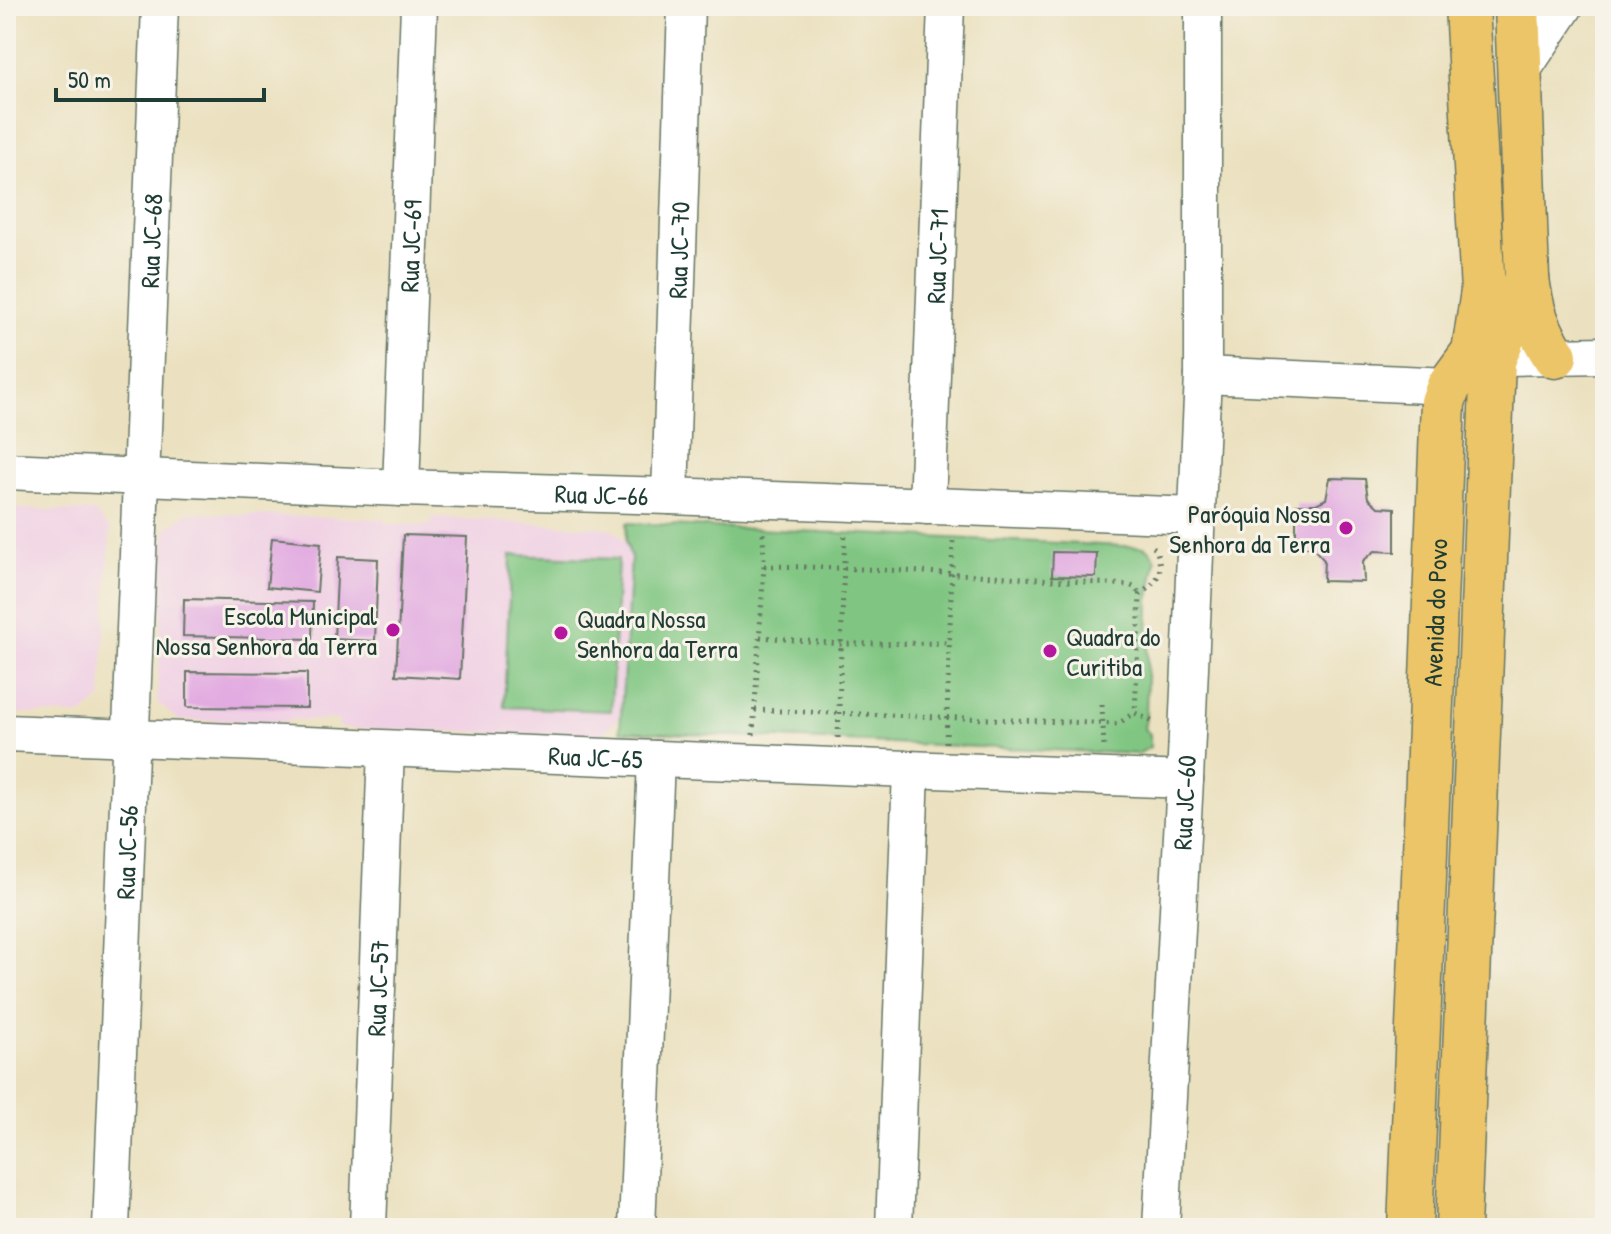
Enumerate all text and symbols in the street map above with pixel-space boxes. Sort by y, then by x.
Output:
scale bar [56,52,264,102]
text: 50 m [68,63,111,95]
street label: Rua JC-68 [131,193,170,289]
street label: Rua JC-69 [391,199,429,293]
street label: Rua JC-70 [659,201,697,299]
street label: Rua JC-71 [917,208,956,304]
street label: Rua JC-66 [554,475,649,513]
place label: Paróquia Nossa Senhora da Terra [1169,496,1330,561]
marker: Paróquia Nossa Senhora da Terra [1337,519,1355,537]
street label: Avenida do Povo [1414,538,1455,687]
place label: Escola Municipal Nossa Senhora da Terra [156,598,377,663]
place label: Quadra Nossa Senhora da Terra [577,601,738,666]
place label: Quadra do Curitiba [1066,619,1161,684]
marker: Escola Municipal Nossa Senhora da Terra [384,621,402,639]
marker: Quadra Nossa Senhora da Terra [552,624,570,642]
marker: Quadra do Curitiba [1041,642,1059,660]
street label: Rua JC-65 [548,737,643,776]
street label: Rua JC-60 [1164,754,1204,851]
street label: Rua JC-56 [107,805,145,900]
street label: Rua JC-57 [358,939,396,1037]

